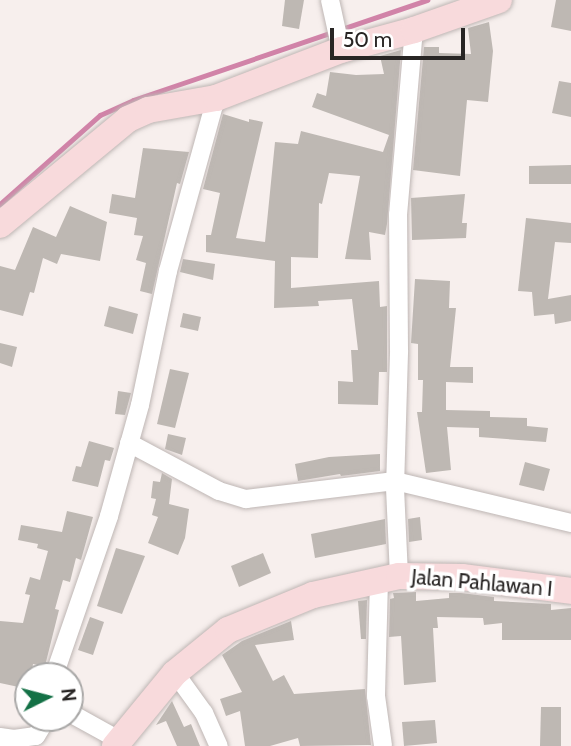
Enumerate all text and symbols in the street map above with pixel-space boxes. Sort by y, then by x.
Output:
scale bar [333,14,468,58]
text: 50 m [343,27,392,52]
street label: Jalan Pahlawan I [410,564,554,602]
north arrow [14,662,84,732]
text: N [56,687,81,703]

